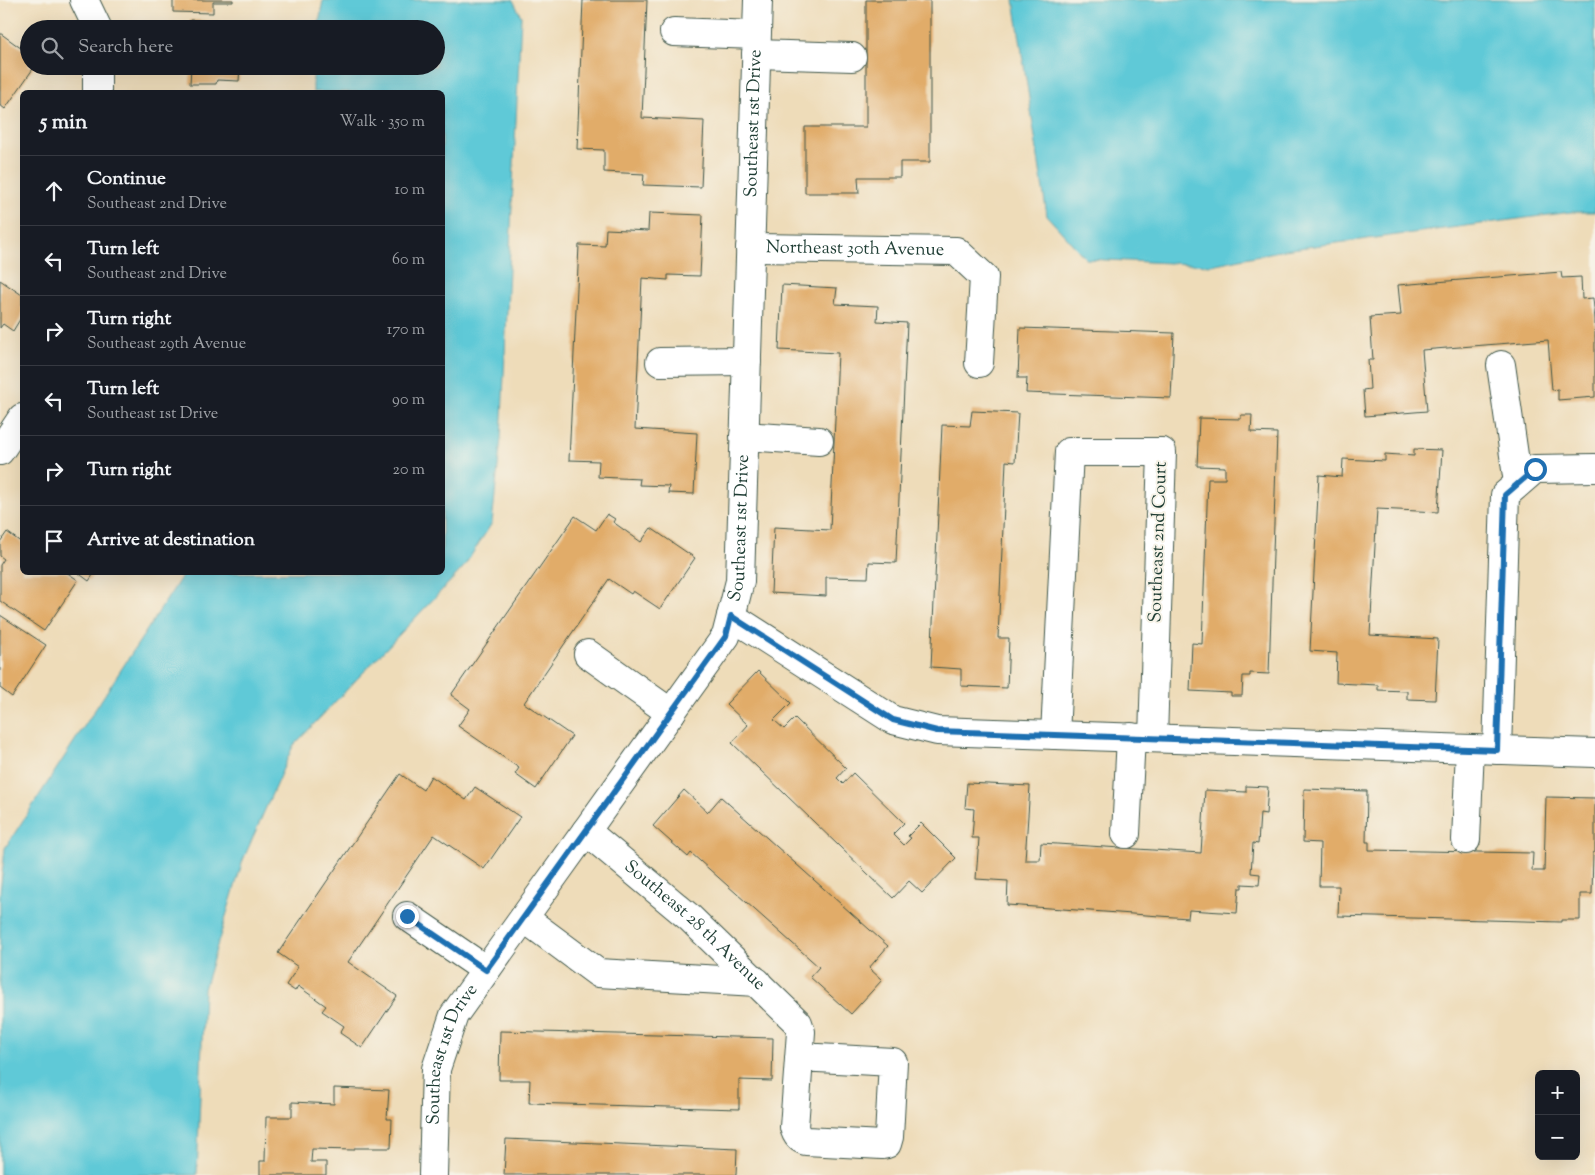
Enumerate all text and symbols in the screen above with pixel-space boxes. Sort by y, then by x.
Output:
search box [20,20,445,75]
icon: search [38,34,66,62]
text: Search here [78,34,173,61]
street label: Southeast 1st Drive [739,49,769,198]
text: 5 min [40,108,87,138]
text: Walk · 350 m [340,111,425,134]
text: Continue [87,166,166,193]
icon: ahead [40,177,68,205]
text: 10 m [395,179,425,202]
text: Southeast 2nd Drive [87,193,227,216]
street label: Northeast 30th Avenue [766,235,944,264]
text: Turn left [87,236,159,263]
icon: left [40,247,68,275]
text: 60 m [392,249,425,272]
text: Southeast 2nd Drive [87,263,227,286]
text: Turn right [87,306,171,333]
icon: right [40,317,68,345]
text: 170 m [387,319,425,342]
text: Southeast 29th Avenue [87,333,246,356]
text: Turn left [87,376,159,403]
icon: left [40,387,68,415]
text: 90 m [392,389,425,412]
text: Southeast 1st Drive [87,403,218,426]
street label: Southeast 1st Drive [722,454,757,605]
icon: right [40,457,68,485]
text: Turn right [87,457,171,484]
route start [1524,458,1547,481]
text: 20 m [392,459,425,482]
street label: Southeast 2nd Court [1143,461,1175,623]
icon: arrive [40,527,68,555]
text: Arrive at destination [87,527,255,554]
street label: Southeast 28 th Avenue [618,855,771,997]
route end [396,905,419,928]
street label: Southeast 1st Drive [421,979,485,1125]
map controls [1535,1070,1580,1160]
button: + [1535,1070,1580,1115]
button: − [1535,1115,1580,1160]

